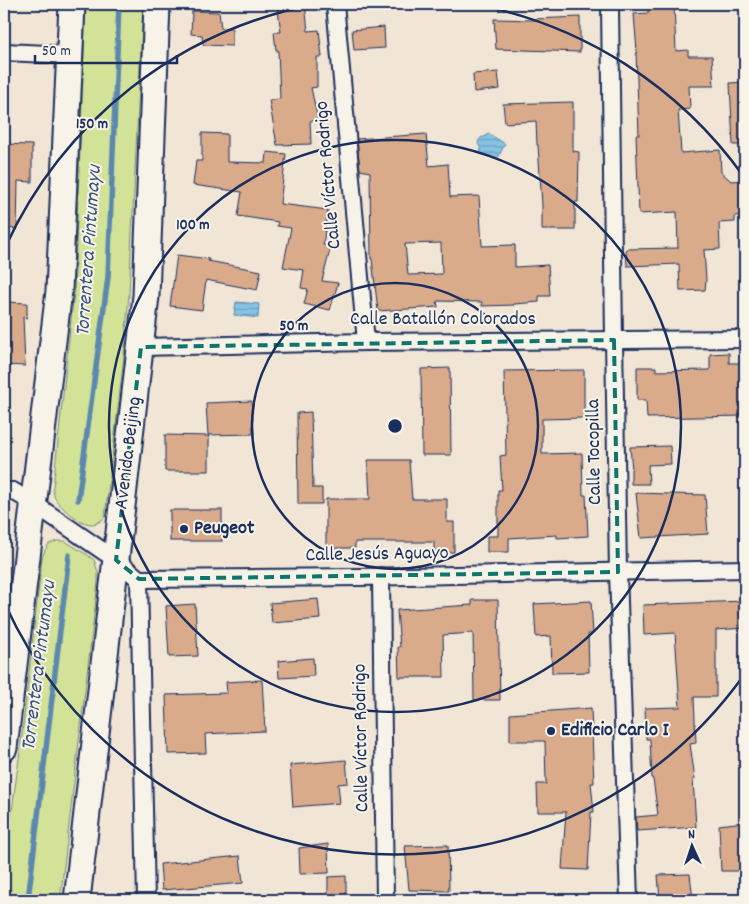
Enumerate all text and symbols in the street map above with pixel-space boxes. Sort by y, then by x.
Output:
scale bar [35,32,178,64]
text: 50 m [42,41,71,63]
street label: Calle Víctor Rodrigo [309,100,349,250]
text: 150 m [76,114,108,136]
water label: Torrentera Pintumayu [69,162,111,338]
text: 100 m [176,215,210,237]
street label: Calle Batallón Colorados [350,306,536,334]
text: 50 m [280,316,308,338]
street label: Avenida Beijing [108,395,150,511]
street label: Calle Tocopilla [580,398,610,505]
centre of rings [386,417,404,435]
place label: Peugeot [194,515,255,543]
marker: Peugeot [178,523,190,535]
street label: Calle Jesús Aguayo [305,540,449,570]
water label: Torrentera Pintumayu [15,577,66,753]
street label: Calle Víctor Rodrigo [347,663,377,813]
place label: Edificio Carlo I [561,717,669,745]
marker: Edificio Carlo I [545,725,557,737]
north arrow [666,822,716,872]
text: N [687,825,695,845]

